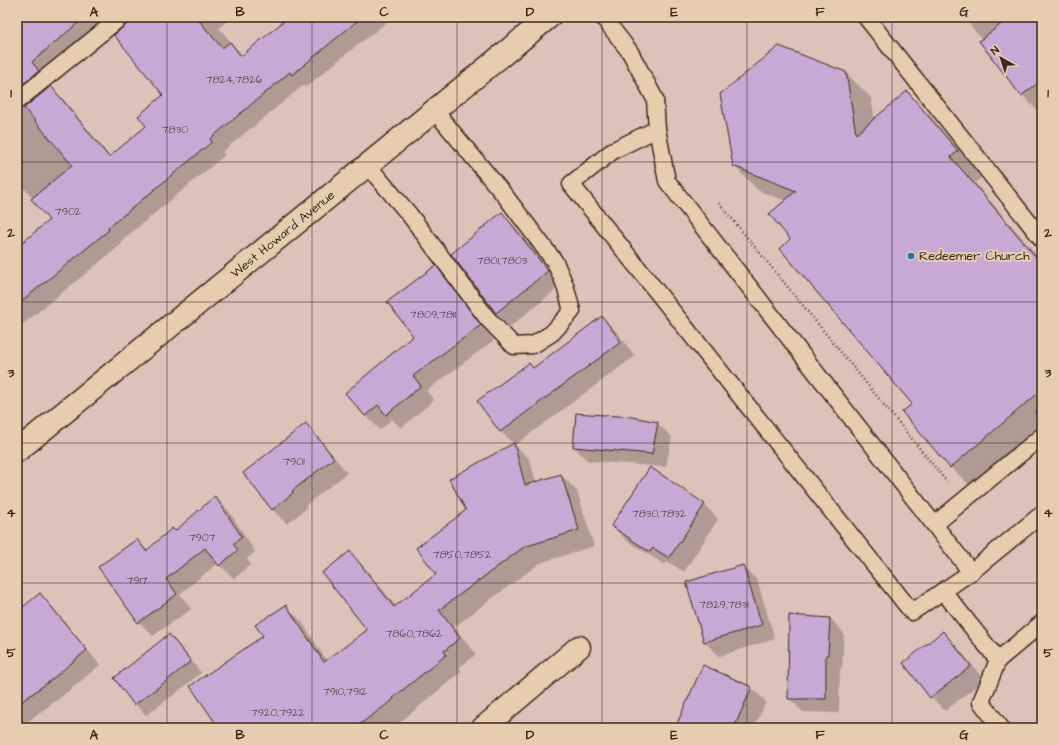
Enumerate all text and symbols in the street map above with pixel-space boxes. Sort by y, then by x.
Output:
text: A [90,3,99,21]
text: B [235,3,245,21]
text: C [379,3,389,21]
text: D [526,3,535,21]
text: E [670,3,678,21]
text: F [815,3,825,21]
text: G [959,3,969,21]
north arrow [981,38,1021,78]
text: N [988,43,1002,59]
house number: 7824,7826 [206,72,262,87]
text: 1 [10,84,12,102]
text: 1 [1047,84,1049,102]
house number: 7830 [162,122,188,137]
street label: West Howard Avenue [227,186,339,282]
house number: 7902 [55,204,82,219]
text: 2 [6,224,15,242]
text: 2 [1043,224,1052,242]
place label: Redeemer Church [919,247,1030,265]
marker: Redeemer Church [906,251,916,261]
house number: 7801,7803 [477,253,528,268]
house number: 7809,7811 [410,307,456,322]
text: 3 [7,364,15,382]
text: 3 [1044,364,1052,382]
house number: 7901 [283,454,305,469]
text: 4 [7,504,16,522]
text: 4 [1044,504,1053,522]
house number: 7830,7832 [632,506,687,521]
house number: 7907 [189,530,216,545]
house number: 7850,7852 [433,547,492,562]
house number: 7917 [126,573,148,588]
house number: 7829,7831 [699,597,749,612]
house number: 7860,7862 [386,626,443,641]
text: 5 [6,644,16,662]
text: 5 [1043,644,1053,662]
house number: 7910,7912 [323,684,368,699]
house number: 7920,7922 [251,705,306,720]
text: A [90,726,99,744]
text: B [235,726,245,744]
text: C [379,726,389,744]
text: D [526,726,535,744]
text: E [670,726,678,744]
text: F [815,726,825,744]
text: G [959,726,969,744]

